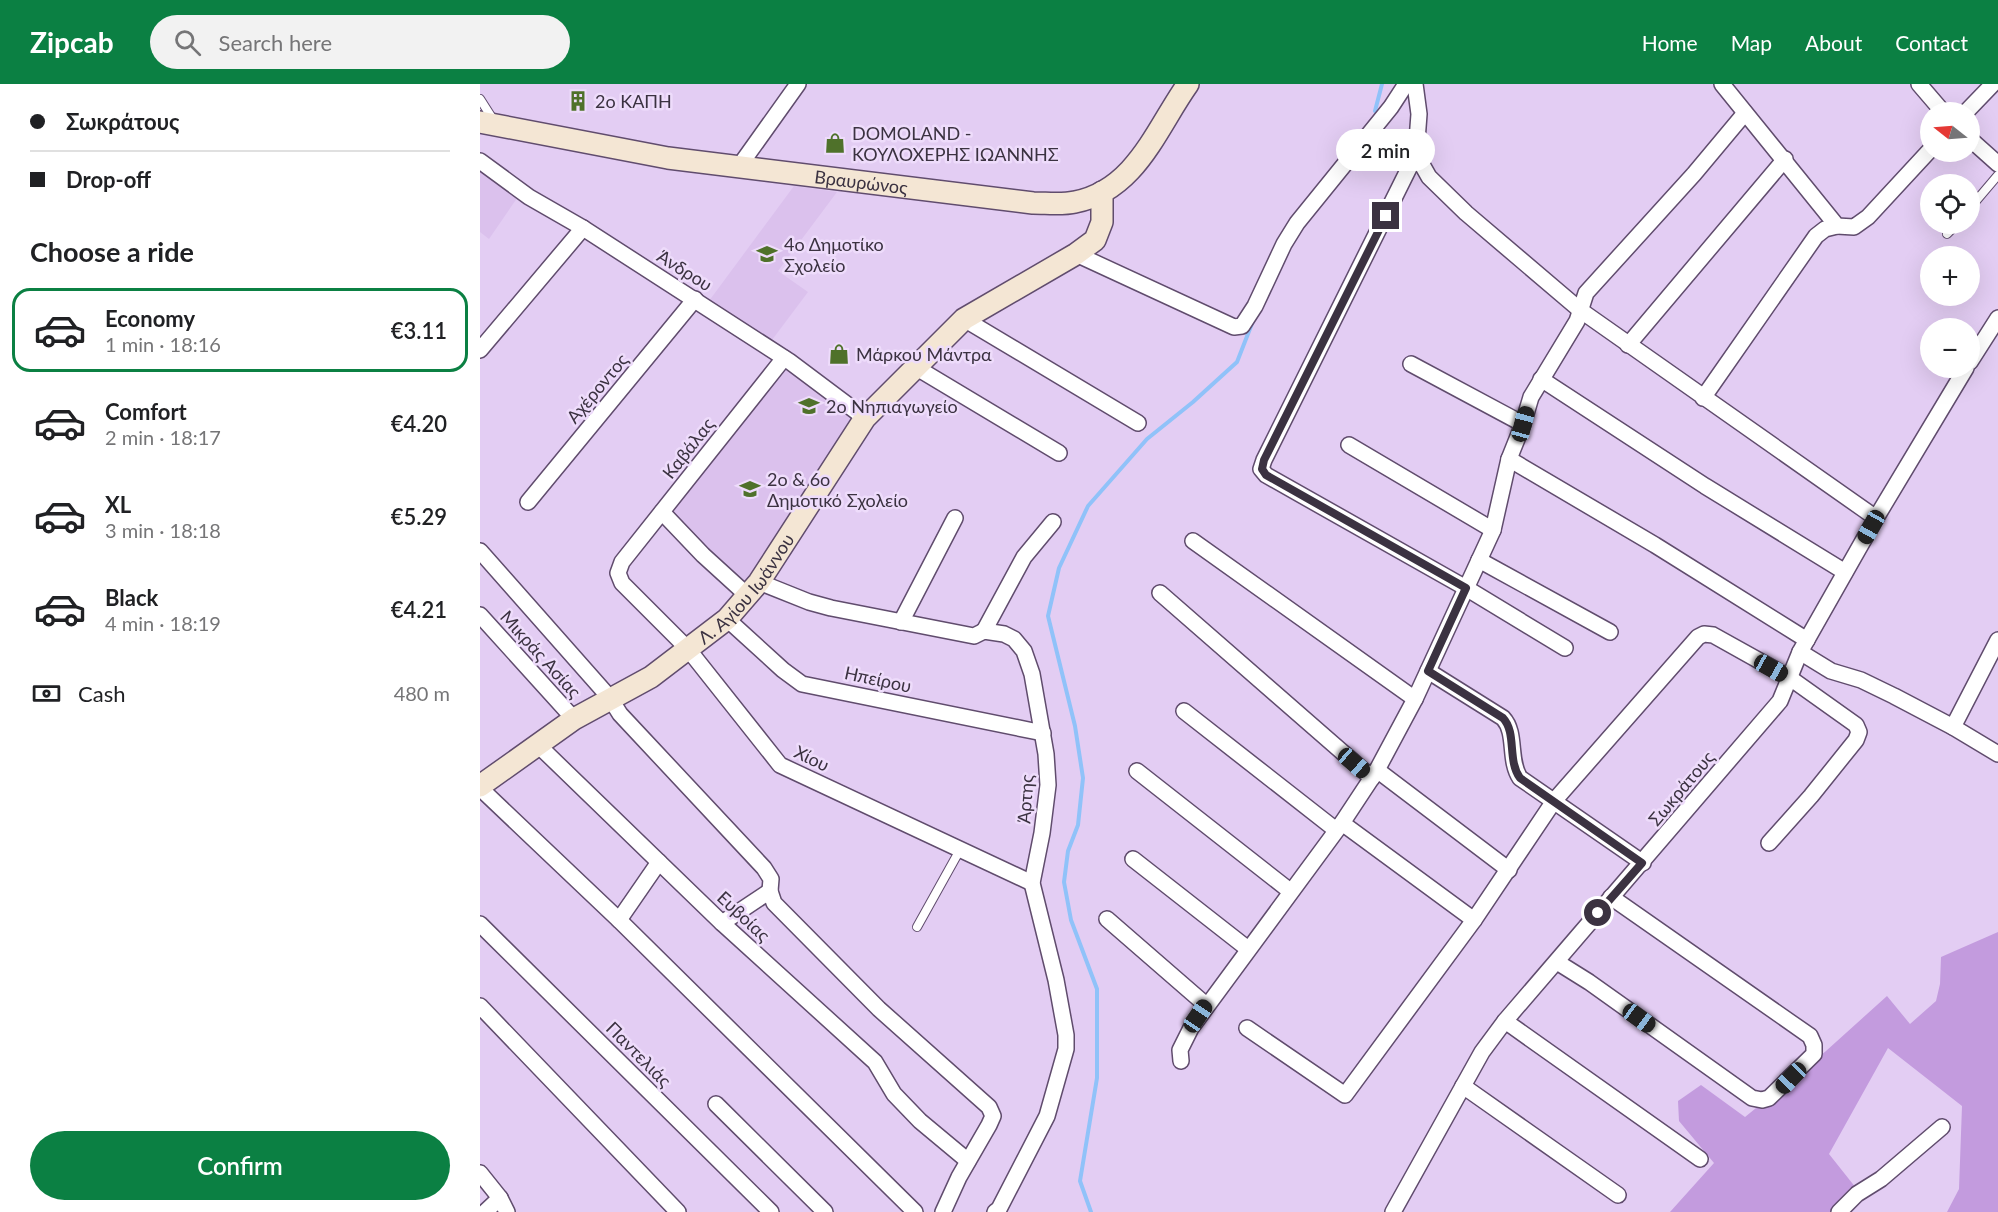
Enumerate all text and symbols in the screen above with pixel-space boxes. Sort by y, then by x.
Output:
search box [150,15,570,69]
text: Zipcab [30,25,114,59]
icon: search [171,26,204,59]
text: Search here [219,29,332,56]
text: Home [1642,30,1698,55]
text: Map [1731,30,1772,55]
text: About [1805,30,1862,55]
text: Contact [1895,30,1968,55]
building icon: 2ο ΚΑΠΗ [566,89,590,113]
place label: 2ο ΚΑΠΗ [595,90,672,112]
north arrow [1920,102,1980,162]
map controls [1920,102,1980,378]
text: Σωκράτους [66,108,179,135]
place label: DOMOLAND - ΚΟΥΛΟΧΕΡΗΣ ΙΩΑΝΝΗΣ [852,122,1059,165]
callout: 2 min [1336,129,1436,171]
shop icon: DOMOLAND - ΚΟΥΛΟΧΕΡΗΣ ΙΩΑΝΝΗΣ [823,131,847,155]
text: 2 min [1361,138,1410,162]
street label: Βραυρώνος [813,165,910,199]
text: Drop-off [66,166,151,193]
button: locate [1920,174,1980,234]
route end [1372,202,1399,229]
place label: 4ο Δημοτίκο Σχολείο [784,233,884,276]
text: Choose a ride [30,235,194,268]
school or university icon: 4ο Δημοτίκο Σχολείο [755,242,779,266]
street label: Άνδρου [653,245,717,295]
button: + [1920,246,1980,306]
icon: car [33,303,87,357]
text: Economy [105,305,195,332]
text: €3.11 [391,317,447,344]
button: − [1920,318,1980,378]
text: 1 min · 18:16 [105,332,221,356]
shop icon: Μάρκου Μάντρα [827,342,851,366]
place label: Μάρκου Μάντρα [856,343,992,365]
street label: Αχέροντος [562,348,633,427]
school or university icon: 2ο Νηπιαγωγείο [797,394,821,418]
place label: 2ο Νηπιαγωγείο [826,395,958,417]
icon: car [33,396,87,450]
text: Comfort [105,398,187,425]
car [1510,404,1536,444]
text: €4.20 [391,410,447,437]
street label: Καβάλας [657,413,719,483]
text: 2 min · 18:17 [105,425,221,449]
place label: 2ο & 6ο Δημοτικό Σχολείο [767,468,908,511]
school or university icon: 2ο & 6ο Δημοτικό Σχολείο [738,477,762,501]
icon: car [33,489,87,543]
text: XL [105,491,131,518]
text: €5.29 [391,503,447,530]
car [1854,507,1888,547]
text: 3 min · 18:18 [105,518,221,542]
street label: Λ. Αγίου Ιωάννου [693,529,798,648]
icon: car [33,582,87,636]
text: Black [105,584,158,611]
text: €4.21 [391,596,447,623]
street label: Μικράς Ασίας [496,606,586,703]
text: 4 min · 18:19 [105,611,221,635]
car [1751,651,1791,685]
street label: Ηπείρου [843,661,913,697]
icon: cash [30,677,63,710]
text: Cash [78,680,125,707]
text: 480 m [394,681,450,705]
street label: Χίου [791,740,833,776]
car [1335,744,1373,782]
street label: Σωκράτους [1643,746,1719,830]
street label: Άρτης [1012,773,1038,824]
street label: Ευβοίας [713,886,775,946]
route start [1584,899,1611,926]
car [1180,996,1216,1036]
car [1619,1000,1659,1036]
street label: Παντελιάς [602,1017,677,1092]
car [1772,1059,1810,1097]
button: Confirm [30,1131,450,1200]

